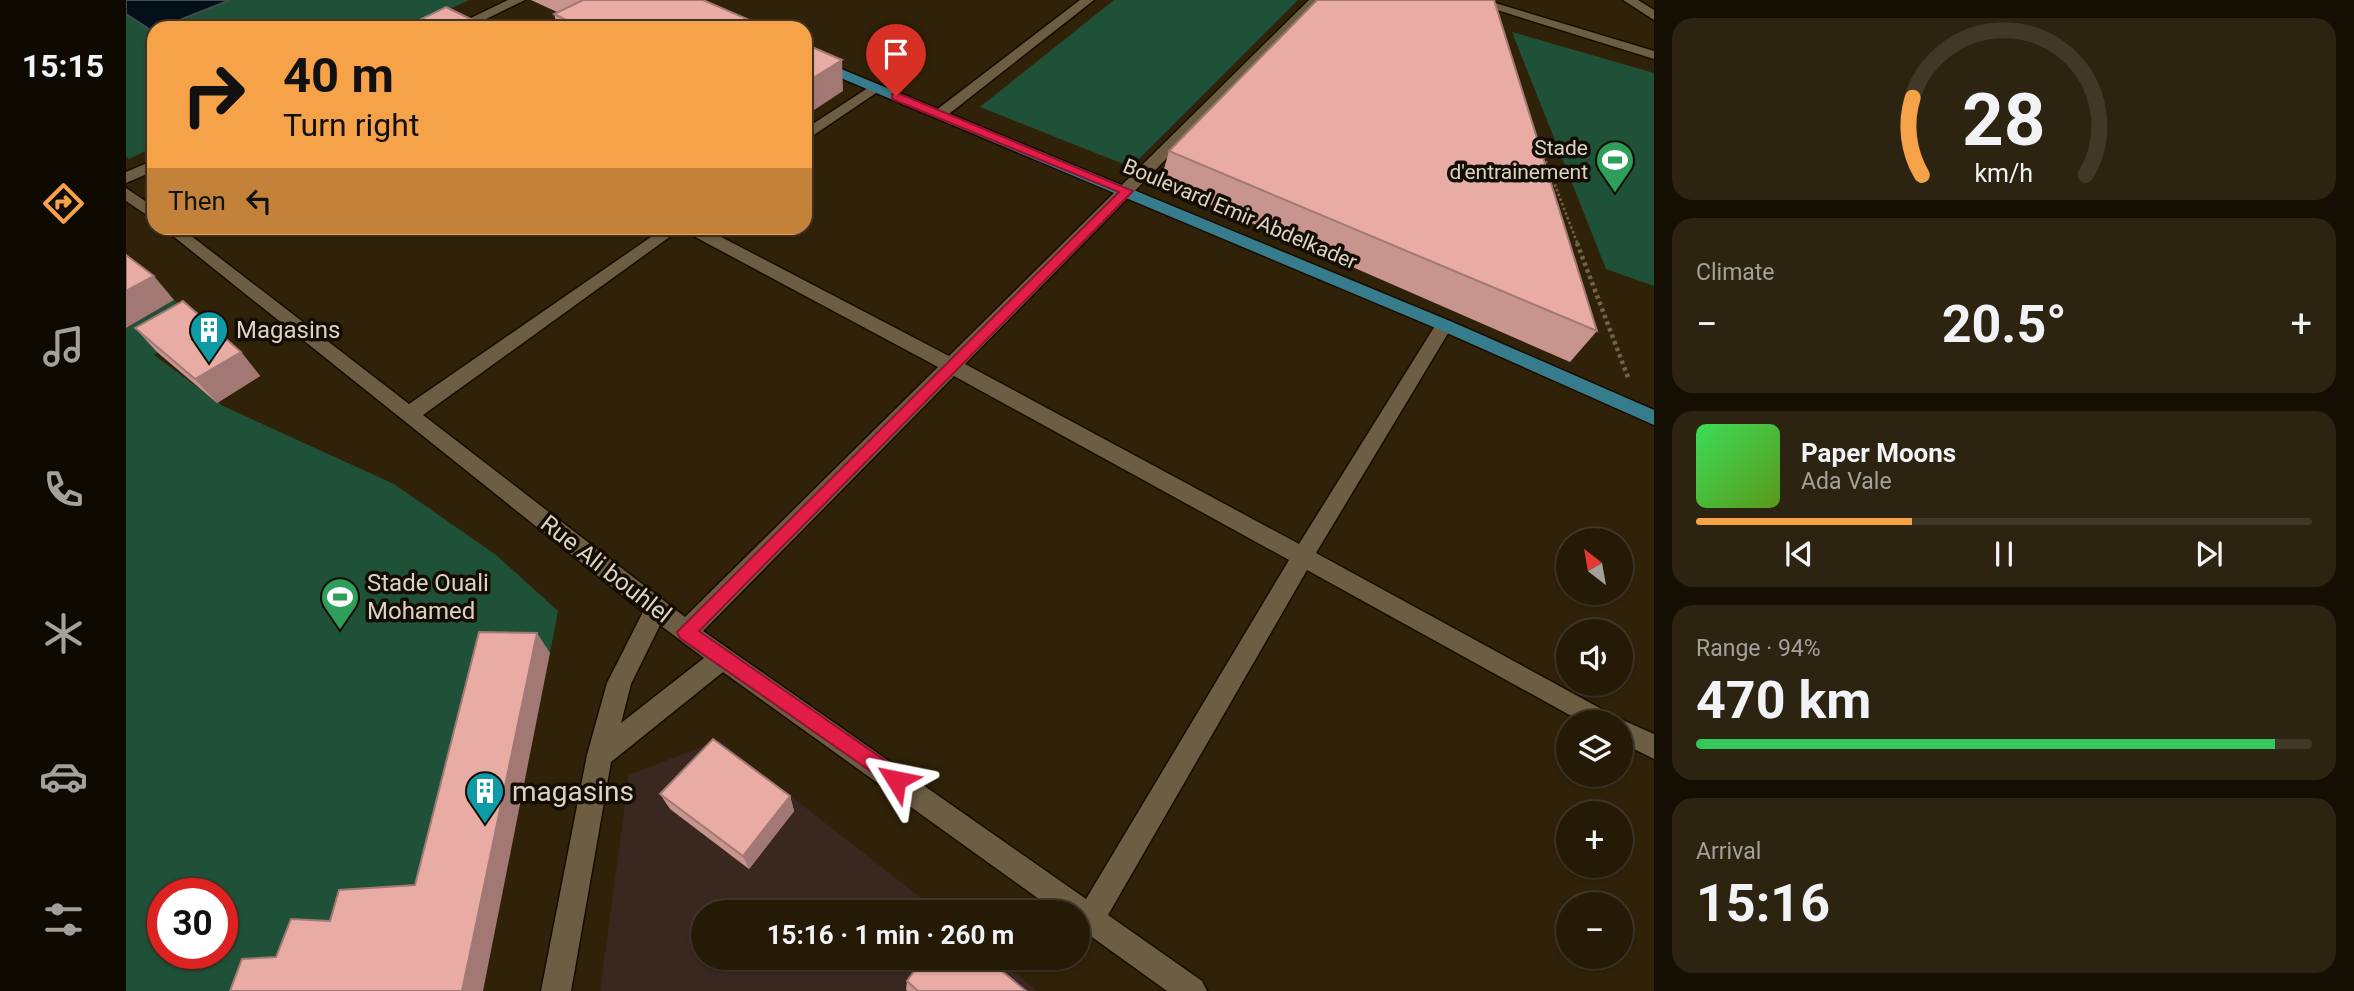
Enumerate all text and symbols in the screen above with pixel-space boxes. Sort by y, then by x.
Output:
pin [866,24,926,96]
icon: arrive [877,35,915,73]
text: 15:15 [22,47,104,85]
text: 40 m [283,47,394,104]
icon: right [168,49,259,140]
text: 28 [1962,77,2046,163]
text: Turn right [283,106,419,144]
place label: Stade d'entrainement [1450,136,1588,184]
sports icon: Stade d'entrainement [1594,139,1636,194]
street label: Boulevard Emir Abdelkader [1119,154,1361,274]
text: km/h [1975,159,2033,188]
icon: directions [39,179,88,228]
icon: left [240,182,278,220]
text: Then [168,186,226,216]
text: Climate [1696,259,1775,286]
text: 20.5° [1942,294,2067,355]
text: − [1696,302,1718,346]
text: + [2290,302,2312,346]
building icon: Magasins [188,309,230,364]
place label: Magasins [236,316,340,344]
icon: music [39,322,88,371]
text: Paper Moons [1801,438,1956,468]
icon: phone [39,465,88,514]
text: Ada Vale [1801,468,1892,495]
street label: Rue Ali bouhlel [535,509,677,629]
north arrow [1556,528,1633,606]
map controls [1556,528,1633,969]
icon: previous [1780,535,1818,573]
icon: pause [1985,535,2023,573]
icon: next [2190,535,2228,573]
place label: Stade Ouali Mohamed [367,569,489,625]
sports icon: Stade Ouali Mohamed [319,576,361,631]
icon: climate [39,609,88,658]
button: sound [1556,619,1633,696]
text: Range · 94% [1696,635,1821,662]
text: 470 km [1696,670,1871,731]
button: layers [1556,710,1633,787]
position arrow [859,743,933,817]
icon: car [39,752,88,801]
building icon: magasins [464,770,506,825]
place label: magasins [512,775,634,808]
button: + [1556,801,1633,878]
text: Arrival [1696,838,1761,865]
text: 15:16 [1696,873,1830,934]
speed limit sign: 30 [147,878,238,969]
button: − [1556,892,1633,969]
icon: filters [39,895,88,944]
text: 15:16 · 1 min · 260 m [767,920,1014,950]

